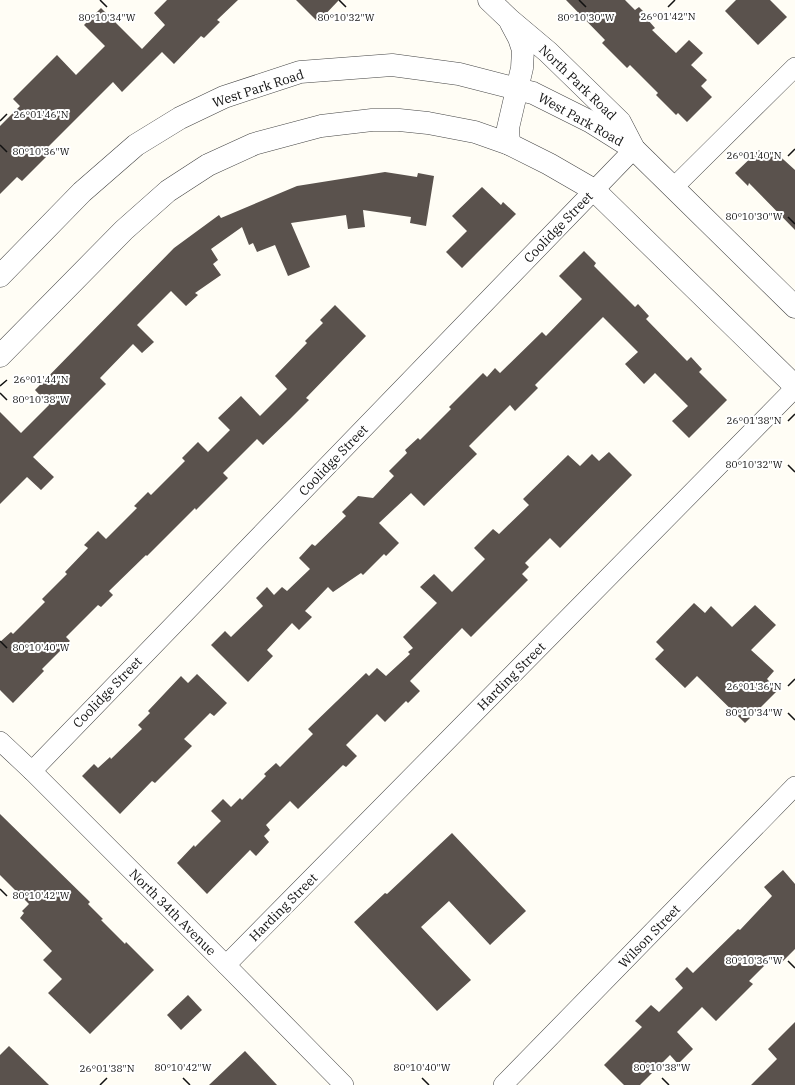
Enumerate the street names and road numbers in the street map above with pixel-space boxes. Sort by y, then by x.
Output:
street label: North Park Road [535,41,620,124]
street label: West Park Road [210,66,306,111]
street label: West Park Road [535,89,627,150]
street label: Coolidge Street [520,188,597,267]
street label: Coolidge Street [295,421,372,500]
street label: Harding Street [474,638,549,714]
street label: Coolidge Street [69,653,146,732]
street label: North 34th Avenue [126,865,220,959]
street label: Harding Street [246,869,321,945]
street label: Wilson Street [615,901,684,972]

